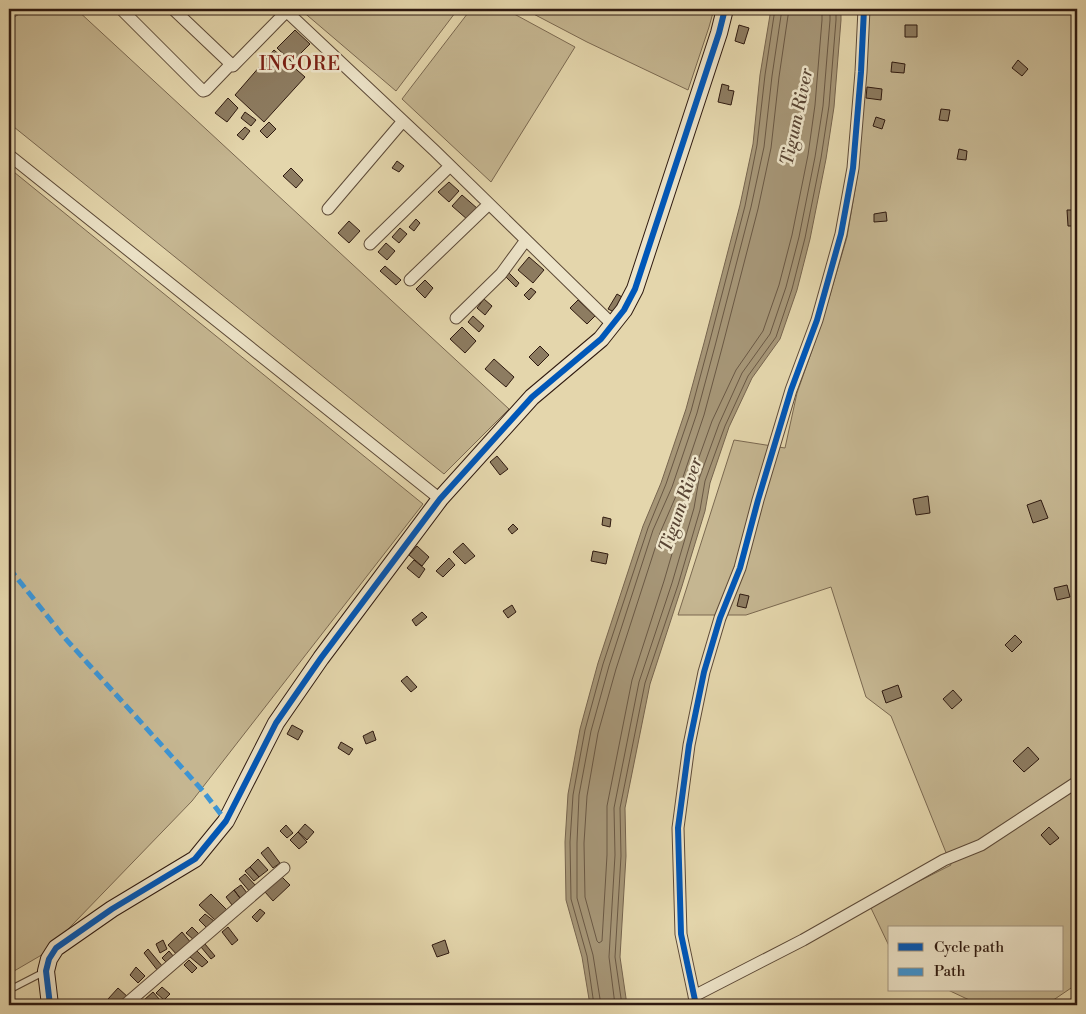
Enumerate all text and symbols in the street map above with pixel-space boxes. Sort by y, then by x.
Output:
district label: INGORE [259,52,341,76]
water label: Tigum River [775,66,819,168]
water label: Tigum River [654,454,708,556]
legend [888,926,1064,992]
text: Cycle path [934,938,1004,957]
text: Path [934,962,966,981]

